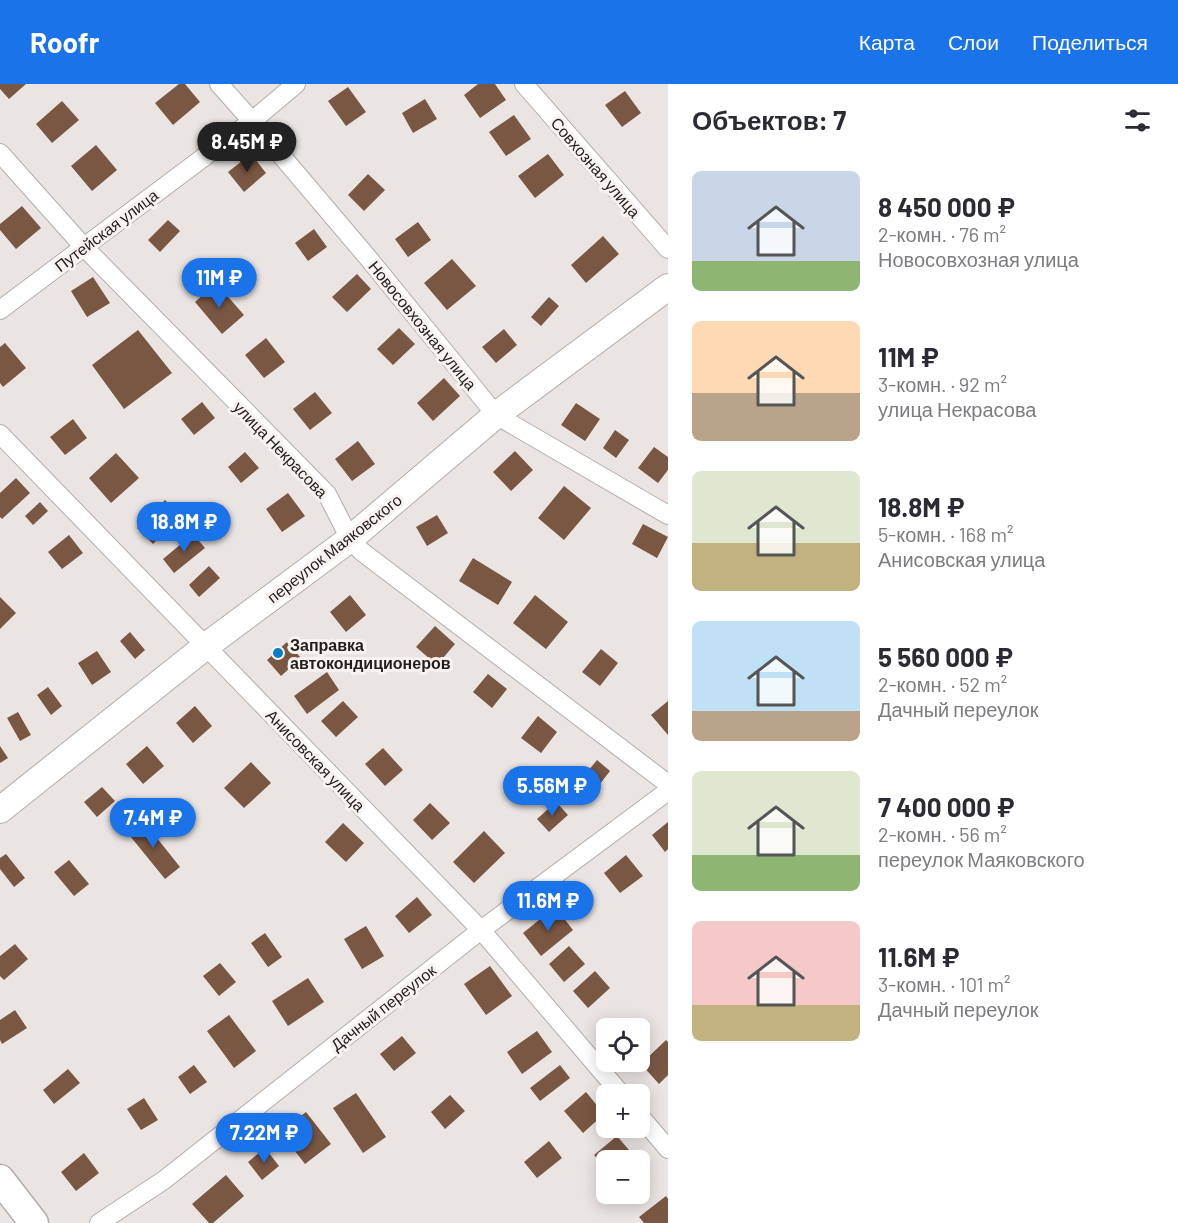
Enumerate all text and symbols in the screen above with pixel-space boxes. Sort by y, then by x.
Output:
text: Roofr [30,25,99,59]
text: Карта [859,29,915,54]
text: Слои [948,29,999,54]
text: Поделиться [1032,29,1148,54]
text: Объектов: 7 [692,104,846,135]
icon: filters [1121,104,1154,137]
street label: Совхозная улица [547,113,645,221]
pin: 8.45M ₽ [192,122,302,173]
text: 8.45M ₽ [211,129,283,153]
street label: Путейская улица [51,185,162,275]
text: 8 450 000 ₽ [878,191,1015,222]
icon: home [740,195,812,267]
text: 2-комн. · 76 m² [878,222,1006,246]
text: Новосовхозная улица [878,247,1079,271]
street label: Новосовхозная улица [365,257,481,393]
pin: 11M ₽ [177,258,261,309]
text: 11M ₽ [196,265,242,289]
text: 11M ₽ [878,341,939,372]
icon: home [740,345,812,417]
text: 3-комн. · 92 m² [878,372,1007,396]
street label: улица Некрасова [230,397,332,501]
text: улица Некрасова [878,397,1036,421]
street label: переулок Маяковского [263,490,405,606]
text: 18.8M ₽ [878,491,964,522]
icon: home [740,495,812,567]
pin: 18.8M ₽ [129,502,239,553]
text: 18.8M ₽ [151,509,217,533]
text: 5-комн. · 168 m² [878,522,1014,546]
text: Анисовская улица [878,547,1045,571]
place label: Заправка автокондиционеров [290,635,451,672]
text: 5 560 000 ₽ [878,641,1013,672]
icon: home [740,645,812,717]
marker: Заправка автокондиционеров [271,646,285,660]
text: 2-комн. · 52 m² [878,672,1007,696]
text: Дачный переулок [878,697,1039,721]
street label: Анисовская улица [263,705,369,815]
pin: 5.56M ₽ [497,766,607,817]
text: 5.56M ₽ [517,773,587,797]
text: 7 400 000 ₽ [878,791,1015,822]
icon: home [740,795,812,867]
pin: 7.4M ₽ [104,798,202,849]
text: 7.4M ₽ [124,805,182,829]
text: 2-комн. · 56 m² [878,822,1007,846]
text: переулок Маяковского [878,847,1085,871]
pin: 11.6M ₽ [493,881,603,932]
text: 11.6M ₽ [517,888,579,912]
text: 11.6M ₽ [878,941,960,972]
icon: home [740,945,812,1017]
street label: Дачный переулок [327,959,440,1054]
text: 3-комн. · 101 m² [878,972,1011,996]
text: Дачный переулок [878,997,1039,1021]
map controls [596,1018,650,1204]
button: locate [596,1018,650,1072]
button: + [596,1084,650,1138]
pin: 7.22M ₽ [209,1113,319,1164]
text: 7.22M ₽ [230,1120,298,1144]
button: − [596,1150,650,1204]

